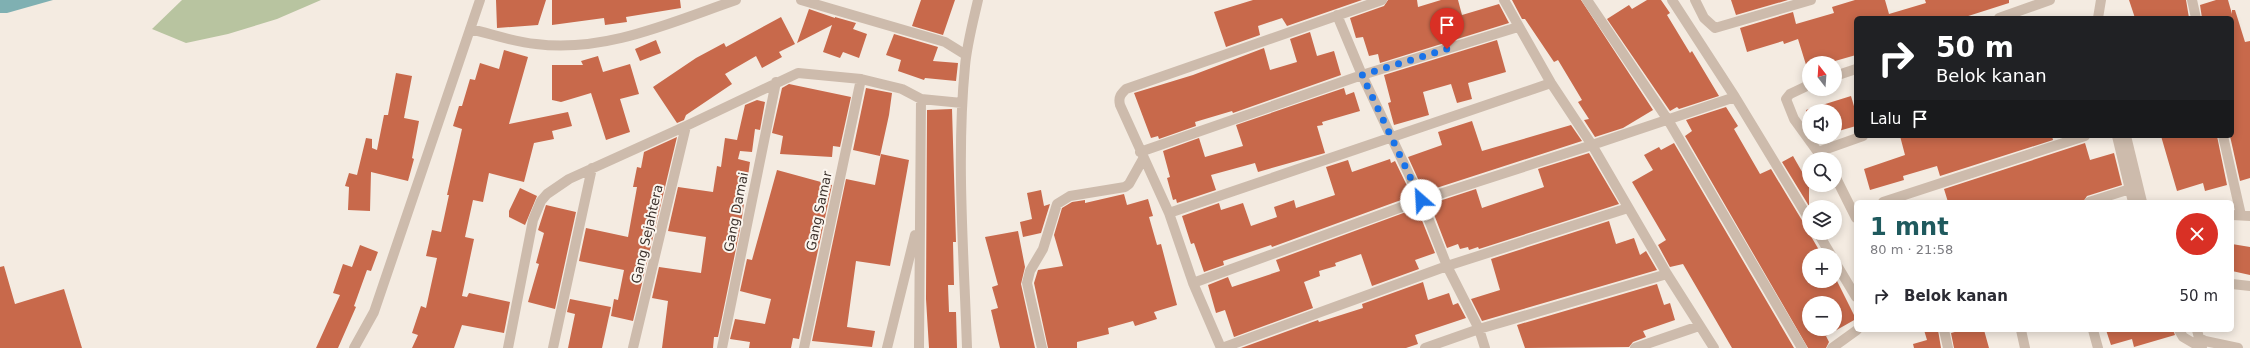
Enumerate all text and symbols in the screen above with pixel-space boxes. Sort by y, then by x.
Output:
pin [1430,8,1464,49]
icon: arrive [1436,14,1458,36]
text: 50 m [1936,31,2014,64]
icon: right [1870,32,1922,84]
north arrow [1802,56,1842,96]
map controls [1802,56,1842,336]
text: Belok kanan [1936,65,2047,86]
button: sound [1802,104,1842,144]
icon: arrive [1909,108,1931,130]
text: Lalu [1870,110,1901,128]
button: search [1802,152,1842,192]
street label: Gang Samar [803,169,835,252]
street label: Gang Damai [721,171,751,253]
position arrow [1400,179,1442,221]
street label: Gang Sejahtera [628,183,666,285]
button: layers [1802,200,1842,240]
text: 1 mnt [1870,213,1949,241]
button: close [2176,213,2218,255]
text: 80 m · 21:58 [1870,242,1953,257]
button: + [1802,248,1842,288]
icon: right [1870,285,1892,307]
text: Belok kanan [1904,287,2008,305]
text: 50 m [2180,287,2218,305]
button: − [1802,296,1842,336]

